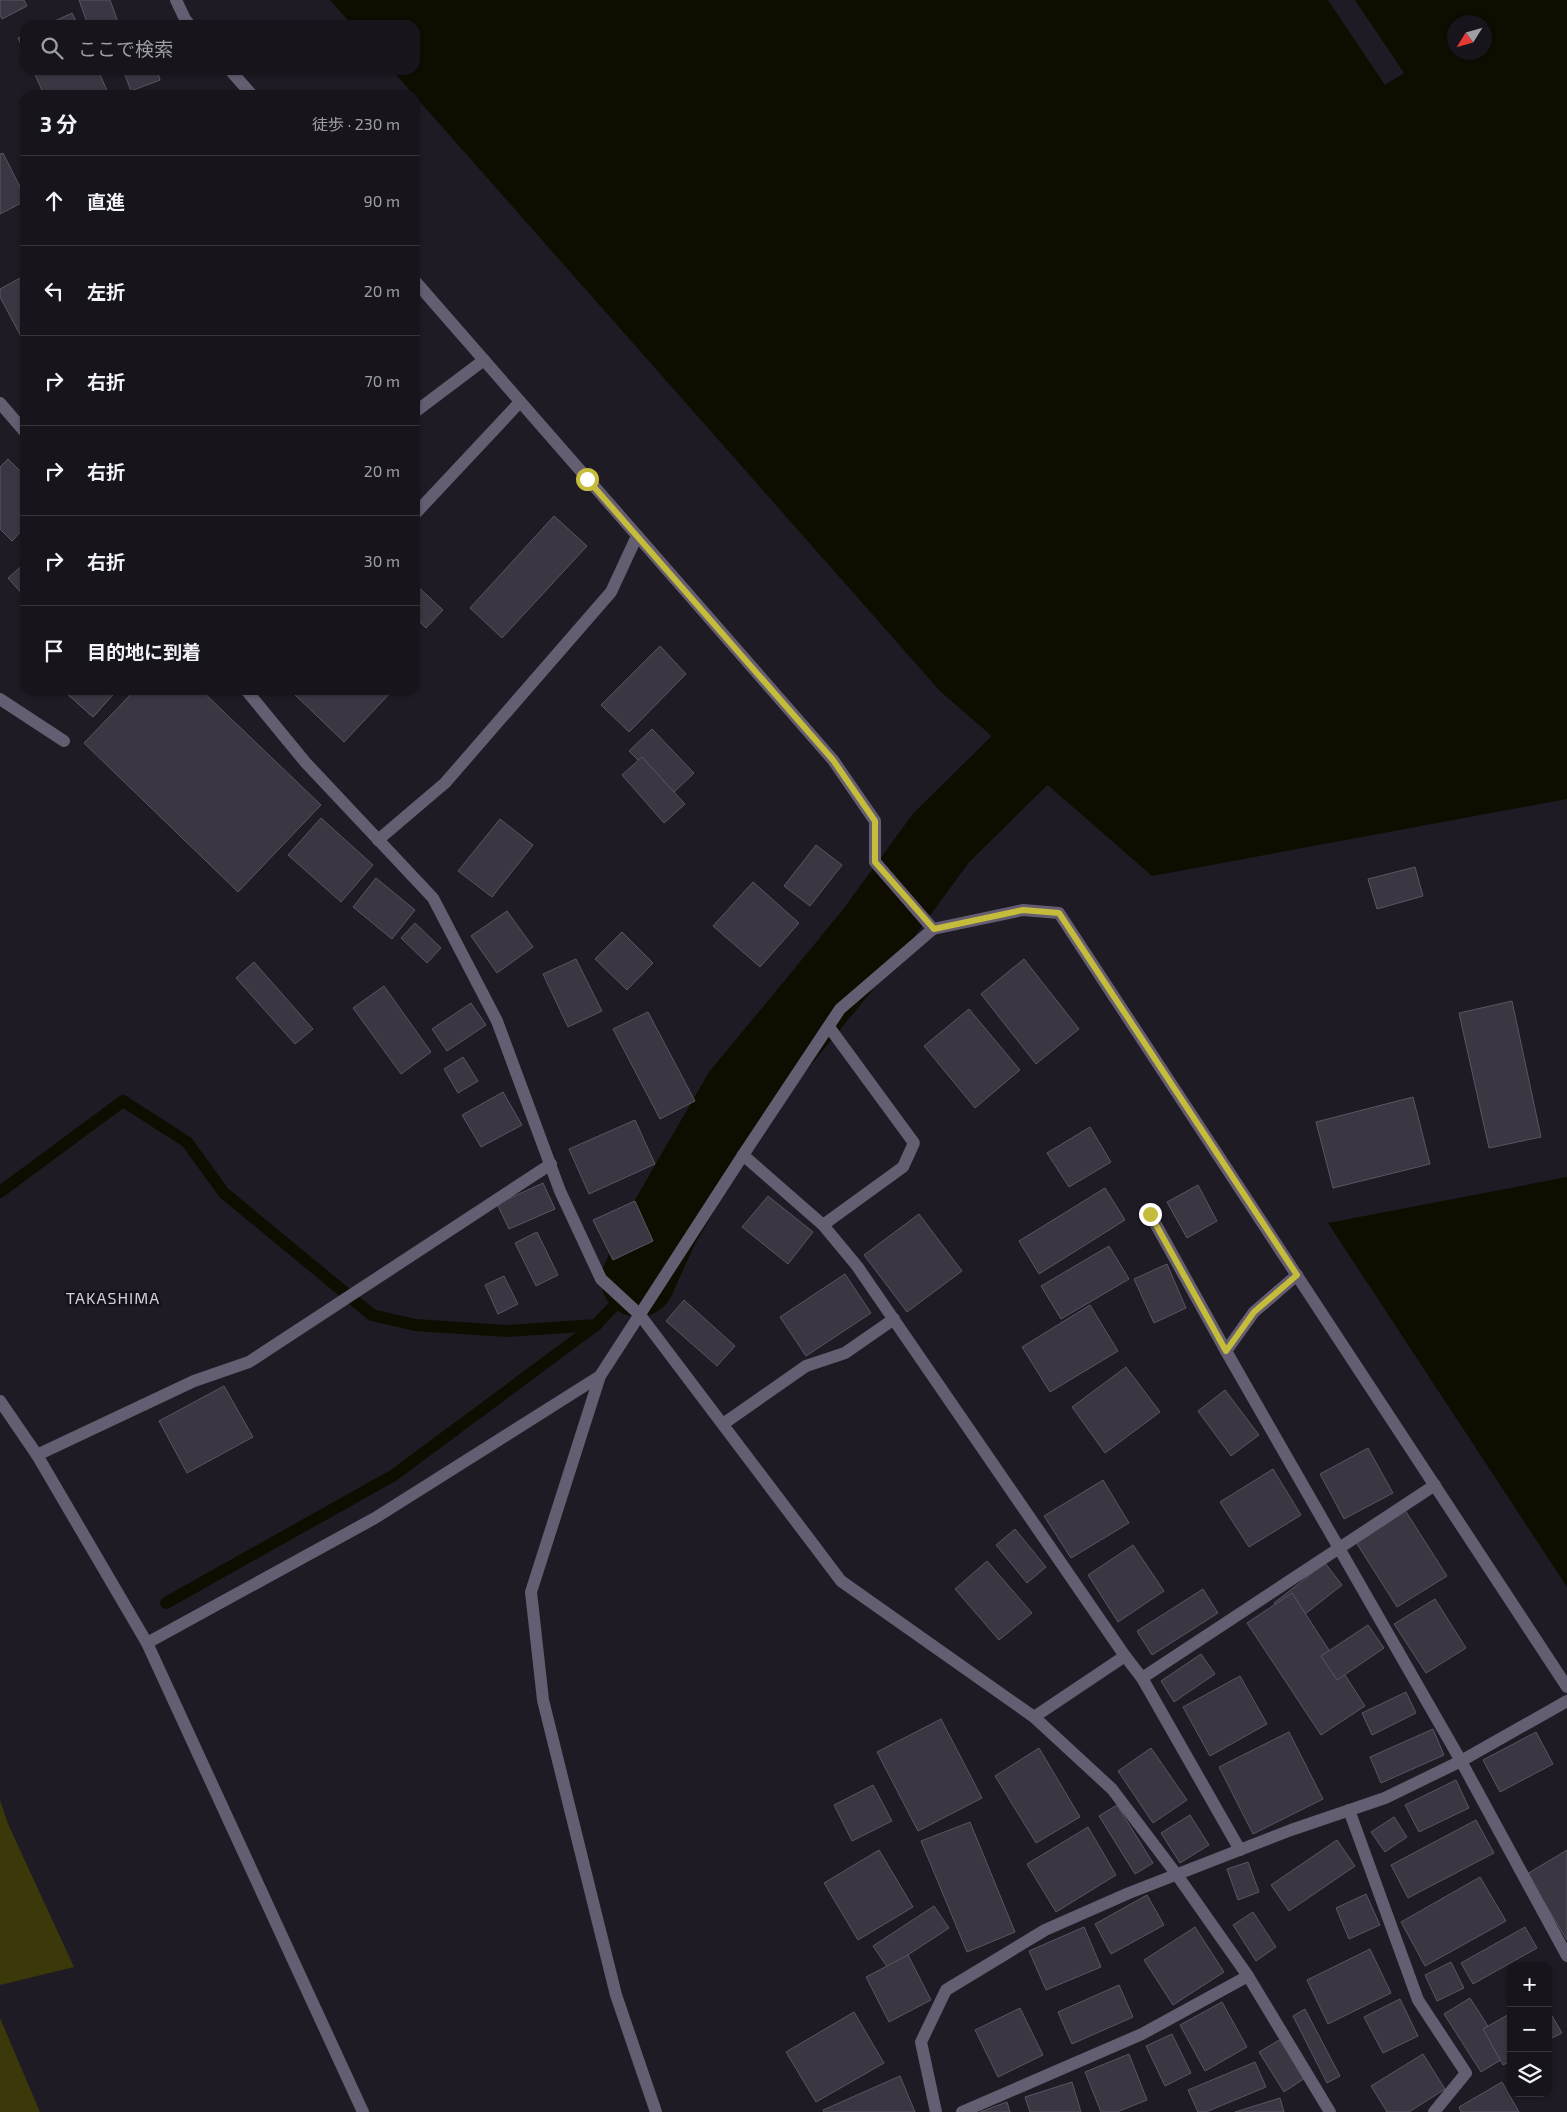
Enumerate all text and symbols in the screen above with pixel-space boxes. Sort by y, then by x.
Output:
north arrow [1447,15,1492,60]
search box [20,20,420,75]
icon: search [38,34,66,62]
text: ここで検索 [78,37,173,60]
text: 3 分 [40,111,77,136]
text: 徒歩 · 230 m [312,114,400,133]
icon: ahead [40,187,68,215]
text: 直進 [87,190,125,213]
text: 90 m [364,191,400,210]
icon: left [40,277,68,305]
text: 左折 [87,280,125,303]
text: 20 m [364,281,400,300]
icon: right [40,367,68,395]
text: 右折 [87,370,125,393]
text: 70 m [365,371,400,390]
icon: right [40,457,68,485]
text: 右折 [87,460,125,483]
text: 20 m [364,461,400,480]
route start [576,468,599,491]
icon: right [40,547,68,575]
text: 右折 [87,550,125,573]
text: 30 m [364,551,400,570]
icon: arrive [40,637,68,665]
text: 目的地に到着 [87,640,201,663]
route end [1139,1203,1162,1226]
district label: TAKASHIMA [66,1288,160,1307]
map controls [1507,1962,1552,2097]
button: + [1507,1962,1552,2007]
button: − [1507,2007,1552,2052]
button: layers [1507,2052,1552,2097]

